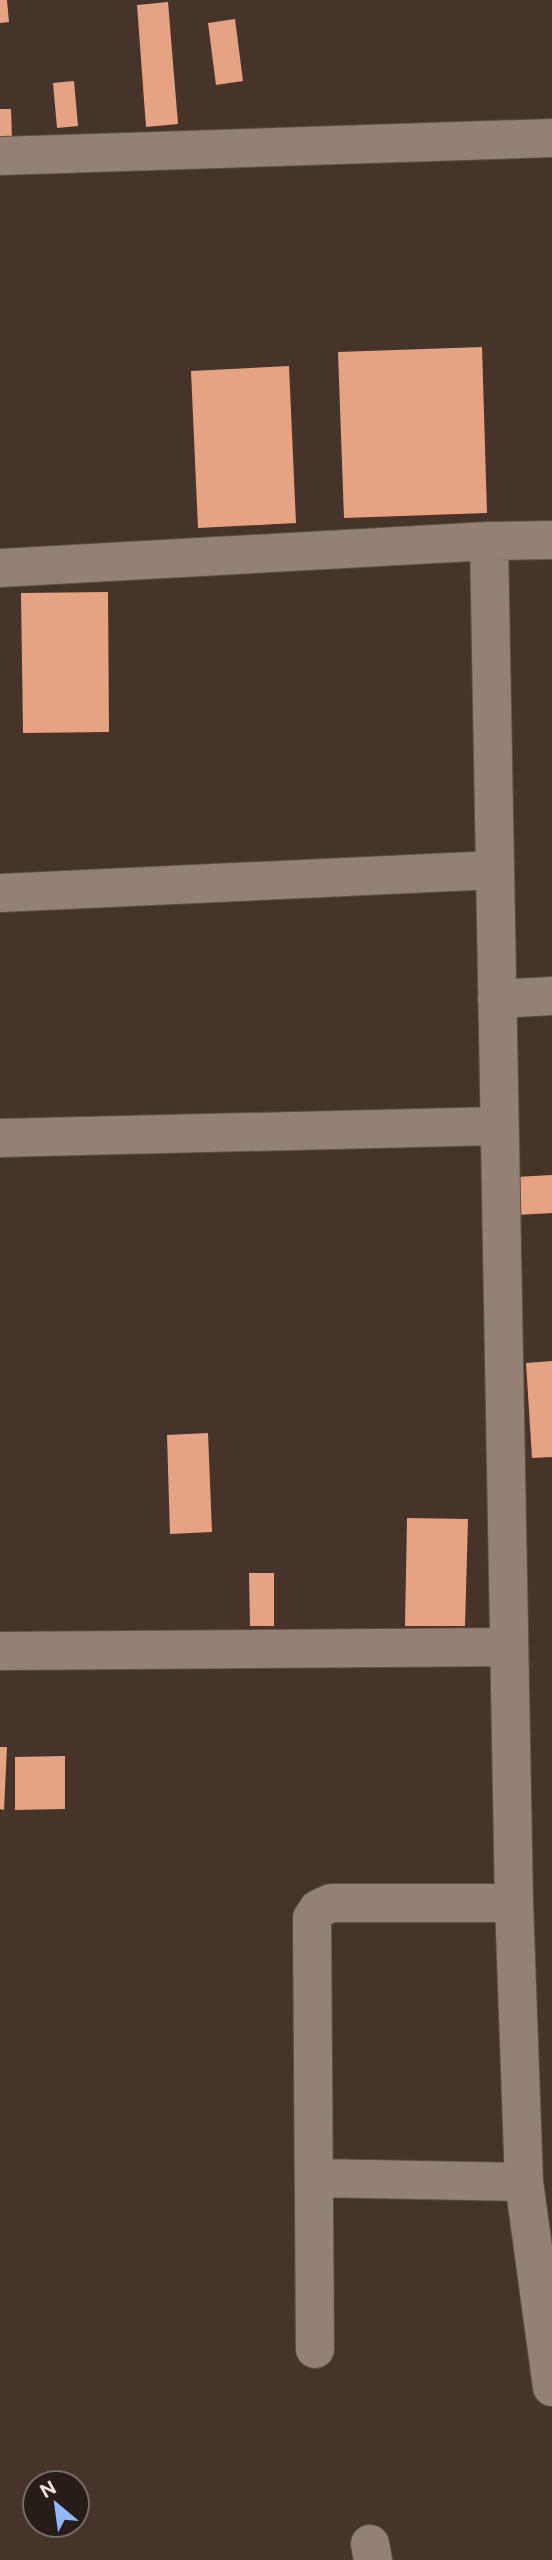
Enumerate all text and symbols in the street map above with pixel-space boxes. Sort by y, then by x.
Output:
north arrow [21,2469,91,2539]
text: N [36,2476,60,2502]

